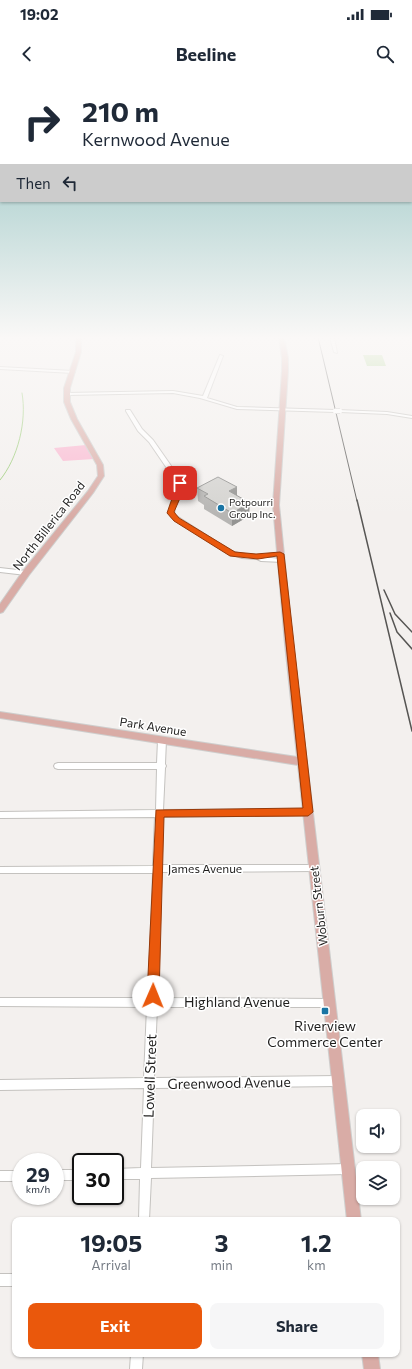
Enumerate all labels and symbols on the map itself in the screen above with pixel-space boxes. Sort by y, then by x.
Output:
pin [163,466,197,500]
street label: North Billerica Road [9,478,87,573]
place label: Potpourri Group Inc. [229,496,275,520]
marker: Potpourri Group Inc. [216,503,226,513]
street label: Park Avenue [119,714,188,738]
street label: James Avenue [168,861,242,876]
street label: Woburn Street [306,865,330,947]
position arrow [132,975,174,1017]
street label: Highland Avenue [184,993,290,1010]
marker: Riverview Commerce Center [320,1006,330,1016]
place label: Riverview Commerce Center [267,1017,383,1050]
street label: Lowell Street [140,1034,159,1118]
street label: Greenwood Avenue [167,1073,291,1092]
speed limit sign: 30 [72,1153,124,1205]

